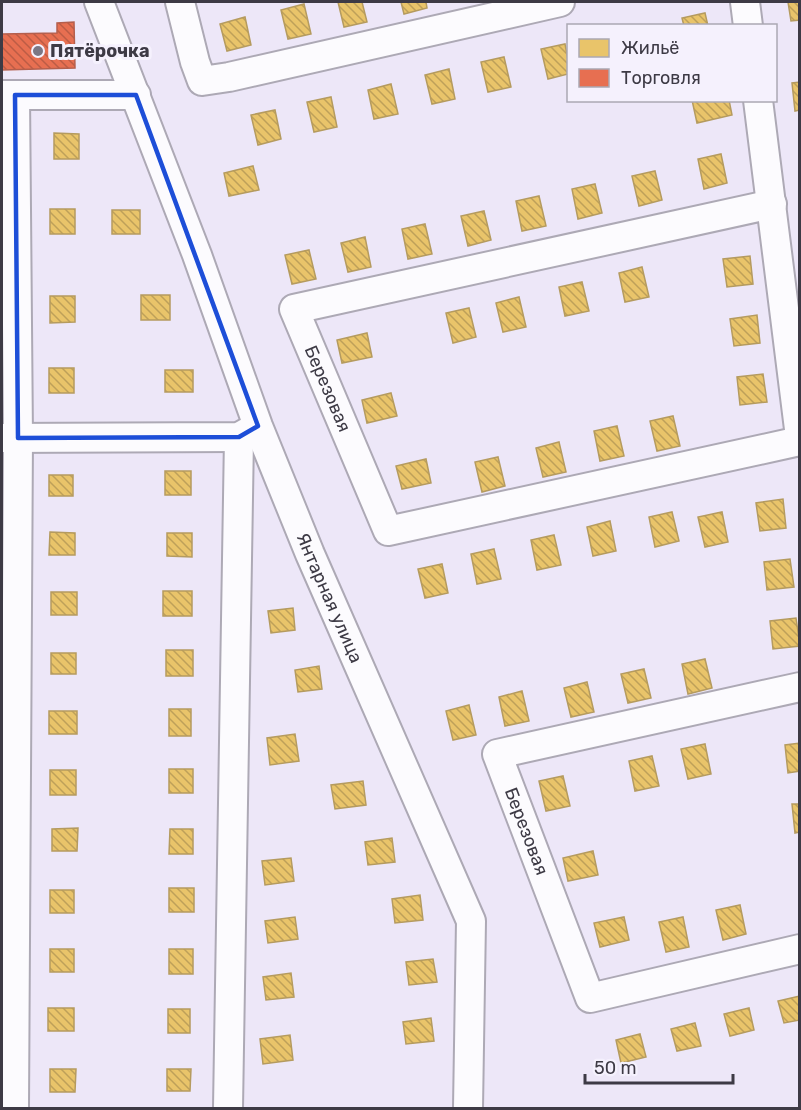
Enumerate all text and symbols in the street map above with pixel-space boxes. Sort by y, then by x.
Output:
legend [567,24,777,102]
text: Жильё [621,37,679,59]
place label: Пятёрочка [50,40,150,62]
marker: Пятёрочка [31,44,45,58]
text: Торговля [621,67,701,89]
street label: Березовая [300,342,356,435]
street label: Янтарная улица [292,530,367,666]
street label: Березовая [500,784,553,878]
scale bar [585,1047,734,1085]
text: 50 m [594,1057,637,1079]

